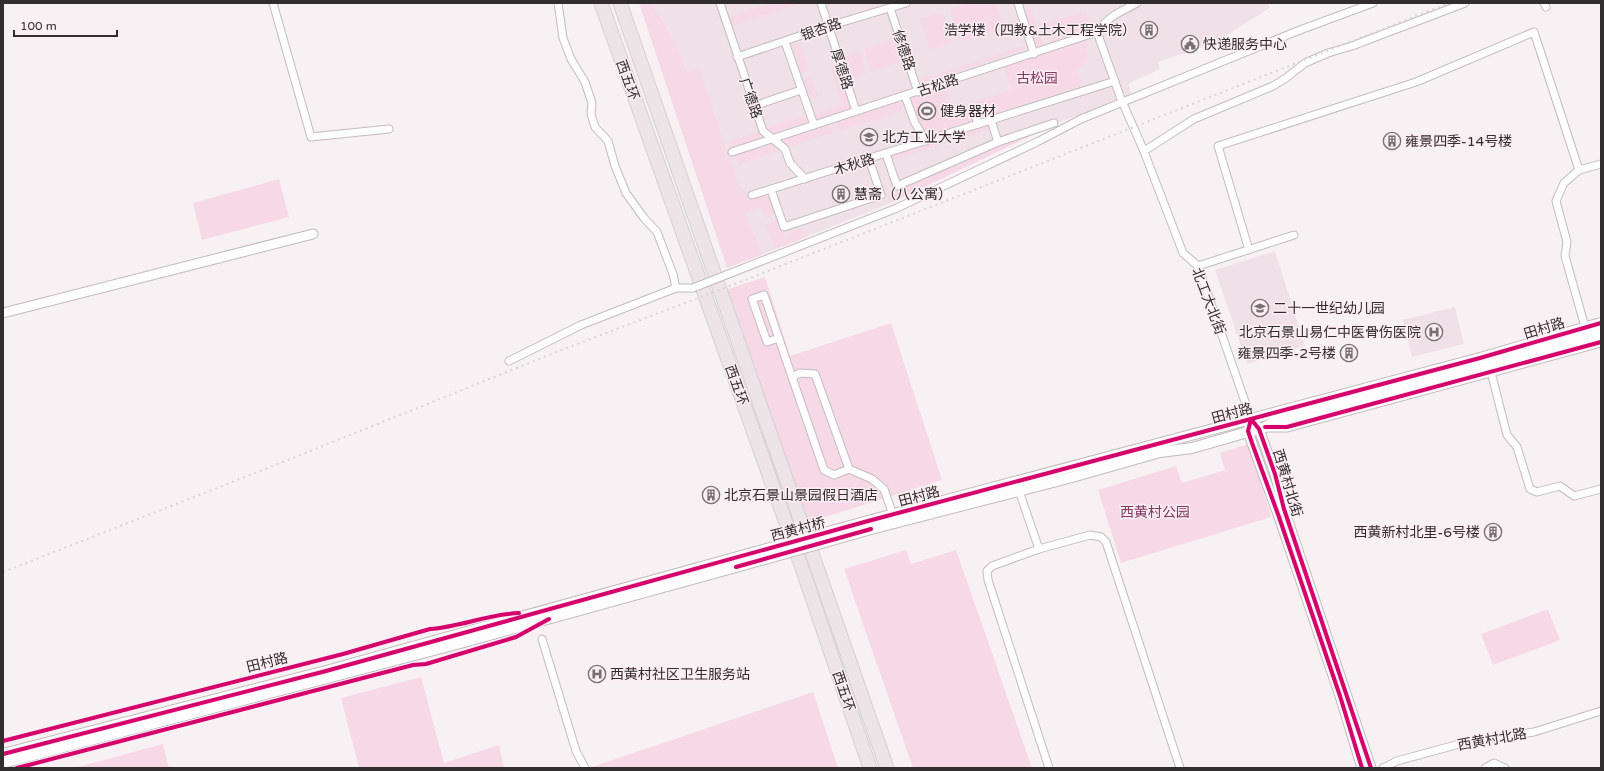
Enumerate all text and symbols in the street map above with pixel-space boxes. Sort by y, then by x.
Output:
scale bar [14,12,117,38]
street label: 银杏路 [799,15,844,44]
text: 100 m [20,19,57,33]
building icon: 浩学楼（四教&土木工程学院） [1139,20,1159,40]
place label: 浩学楼（四教&土木工程学院） [944,22,1136,39]
street label: 修德路 [889,28,918,73]
public building icon: 快递服务中心 [1180,34,1200,54]
place label: 快递服务中心 [1203,36,1287,53]
street label: 厚德路 [827,47,856,92]
street label: 西五环 [612,58,643,103]
park label: 古松园 [1016,70,1058,87]
street label: 古松路 [916,71,961,100]
street label: 广德路 [736,76,765,121]
sports icon: 健身器材 [917,101,937,121]
place label: 健身器材 [940,103,996,120]
school or university icon: 北方工业大学 [859,127,879,147]
place label: 北方工业大学 [882,129,966,146]
building icon: 雍景四季-14号楼 [1382,131,1402,151]
place label: 雍景四季-14号楼 [1405,133,1512,150]
street label: 木秋路 [832,150,877,179]
building icon: 慧斋（八公寓） [831,184,851,204]
place label: 慧斋（八公寓） [854,186,952,203]
street label: 北工大北街 [1188,265,1229,337]
school or university icon: 二十一世纪幼儿园 [1250,298,1270,318]
place label: 二十一世纪幼儿园 [1273,300,1385,317]
street label: 田村路 [1522,314,1567,343]
hospital icon: 北京石景山易仁中医骨伤医院 [1424,322,1444,342]
place label: 北京石景山易仁中医骨伤医院 [1239,324,1421,341]
building icon: 雍景四季-2号楼 [1339,343,1359,363]
place label: 雍景四季-2号楼 [1237,345,1336,362]
street label: 西五环 [721,363,752,408]
street label: 田村路 [1210,400,1255,427]
street label: 西黄村北街 [1269,447,1306,519]
street label: 田村路 [897,483,942,510]
building icon: 北京石景山景园假日酒店 [701,485,721,505]
place label: 北京石景山景园假日酒店 [724,487,878,504]
park label: 西黄村公园 [1120,504,1190,521]
street label: 西黄村桥 [769,514,827,545]
building icon: 西黄新村北里-6号楼 [1483,522,1503,542]
place label: 西黄新村北里-6号楼 [1353,524,1480,541]
street label: 田村路 [245,649,290,676]
hospital icon: 西黄村社区卫生服务站 [587,664,607,684]
place label: 西黄村社区卫生服务站 [610,666,750,683]
street label: 西五环 [829,669,858,714]
street label: 西黄村北路 [1456,725,1528,754]

